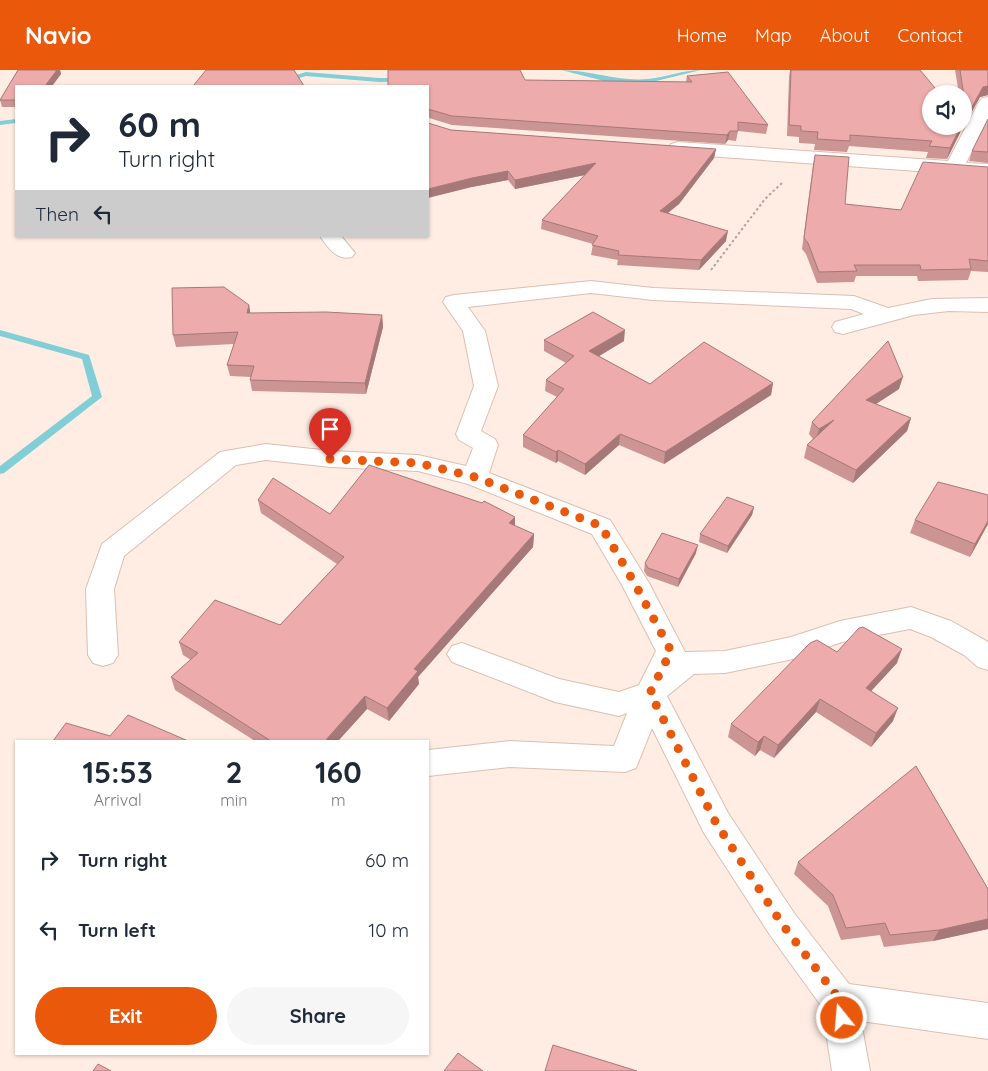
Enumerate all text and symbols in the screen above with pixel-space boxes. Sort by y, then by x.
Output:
text: Navio [25,20,92,50]
text: Home [677,24,727,47]
text: Map [755,24,792,47]
text: About [820,24,870,47]
text: Contact [898,24,963,47]
map controls [922,85,972,135]
button: sound [922,85,972,135]
text: 60 m [118,102,201,146]
icon: right [35,105,100,170]
text: Turn right [118,145,215,173]
icon: left [89,200,117,228]
text: Then [35,202,79,226]
pin [309,408,351,459]
icon: arrive [316,415,344,443]
text: 15:53 [82,753,153,791]
text: 2 [225,753,242,791]
text: 160 [315,753,362,791]
text: Arrival [94,790,142,810]
text: min [220,790,248,810]
text: m [331,790,346,810]
icon: right [35,846,63,874]
text: Turn right [78,848,167,872]
text: 60 m [365,848,409,872]
icon: left [35,916,63,944]
text: Turn left [78,918,156,942]
text: 10 m [368,918,409,942]
button: Exit [35,987,217,1045]
button: Share [227,987,409,1045]
position arrow [815,991,867,1043]

